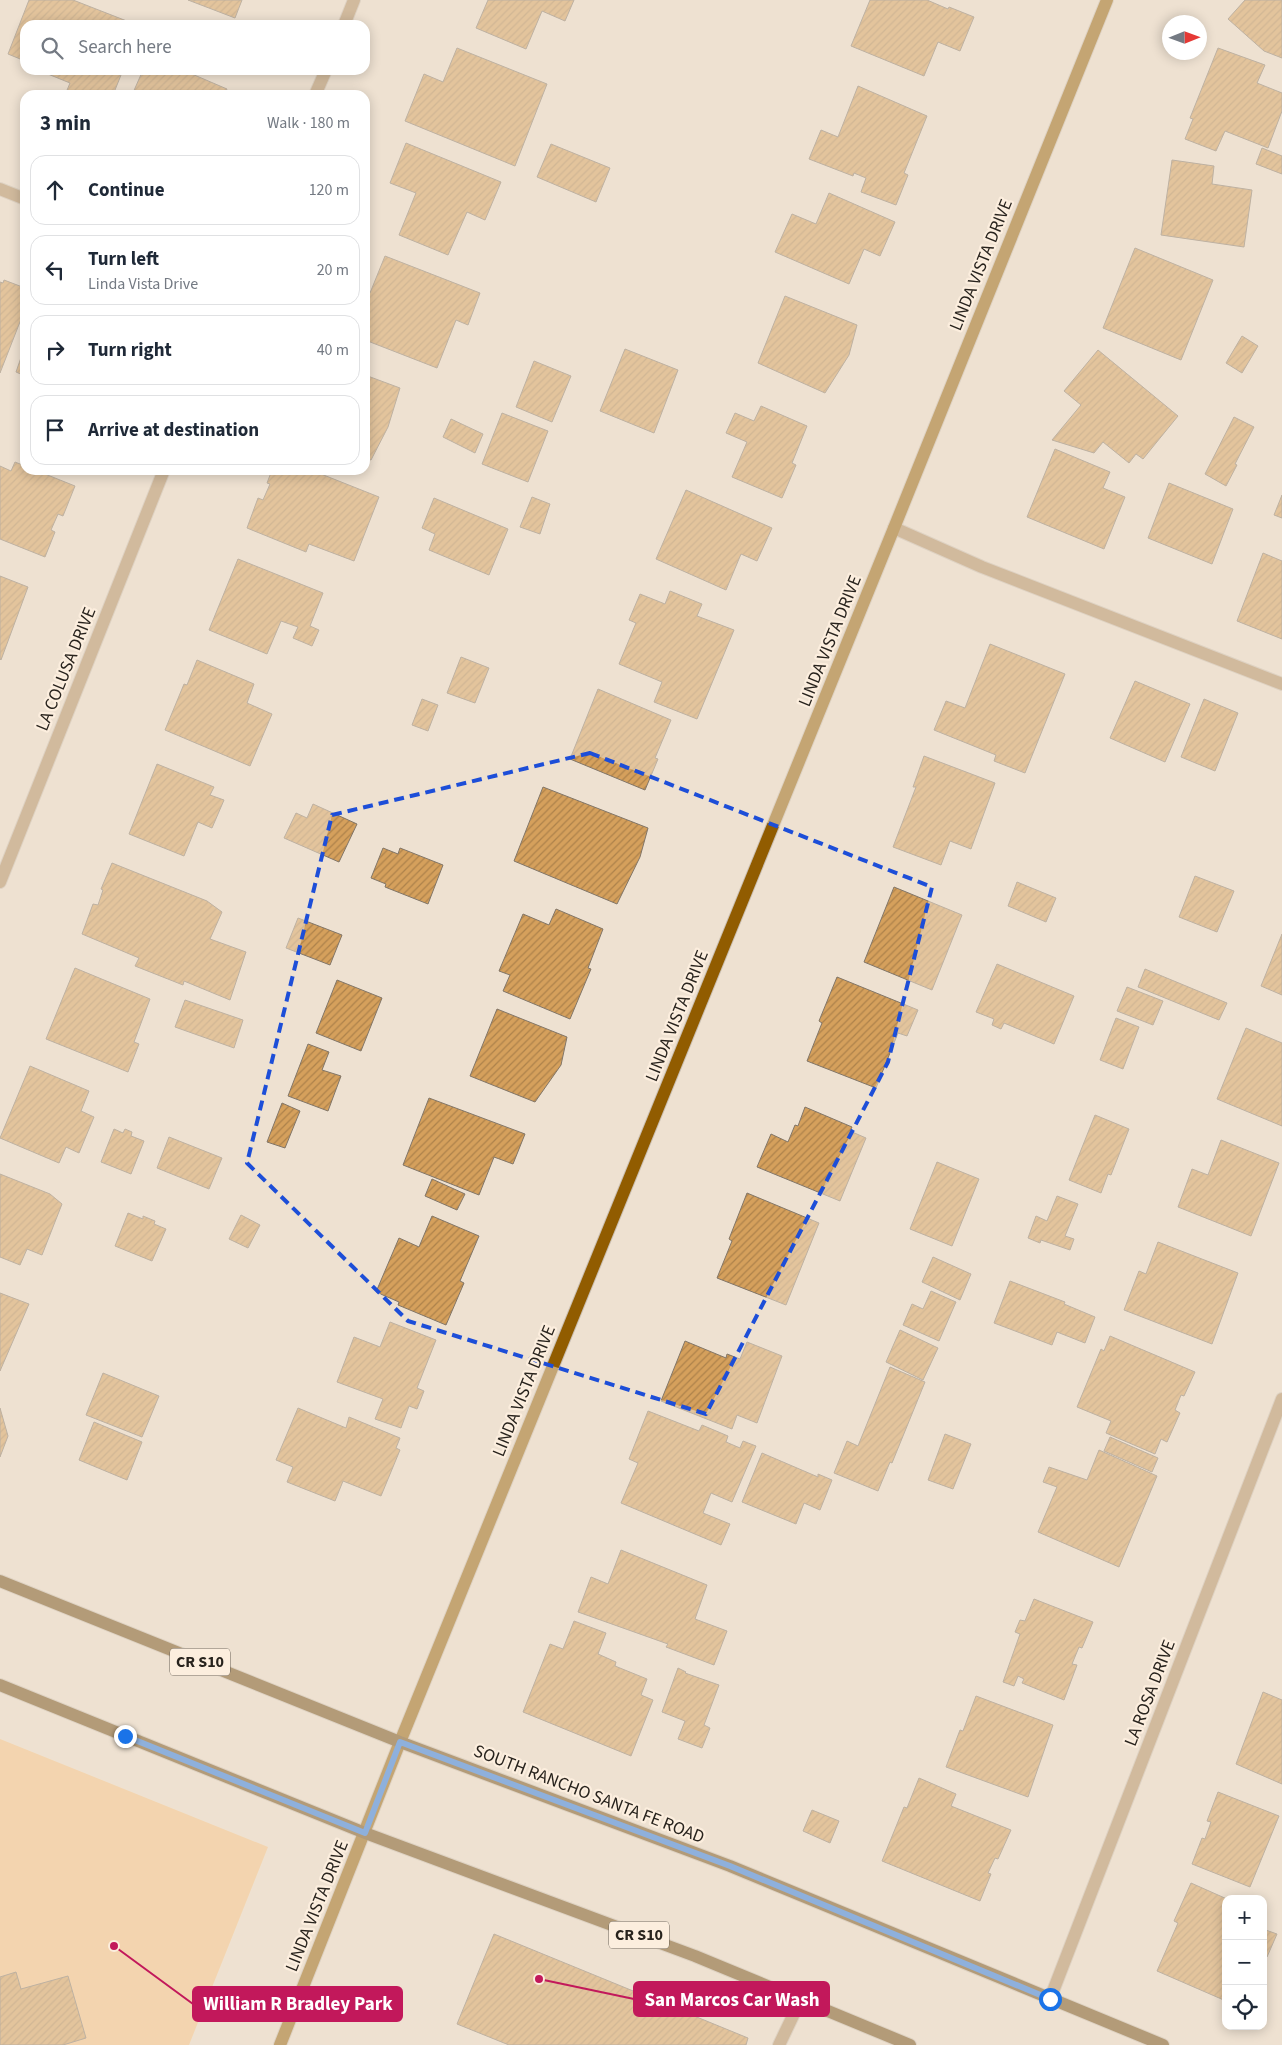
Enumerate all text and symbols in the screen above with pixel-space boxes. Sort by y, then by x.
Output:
north arrow [1162,15,1207,60]
search box [20,20,370,75]
icon: search [38,34,66,62]
text: Search here [78,34,172,61]
text: 3 min [40,108,91,138]
text: Walk · 180 m [267,112,350,134]
icon: ahead [41,176,69,204]
text: Continue [88,177,165,204]
text: 120 m [309,179,349,201]
street label: LINDA VISTA DRIVE [943,196,1019,334]
text: Turn left [88,246,159,273]
icon: left [41,256,69,284]
text: 20 m [317,259,349,281]
text: Linda Vista Drive [88,273,198,295]
icon: right [41,336,69,364]
text: Turn right [88,337,172,364]
text: 40 m [317,339,349,361]
icon: arrive [41,416,69,444]
text: Arrive at destination [88,417,259,444]
street label: LINDA VISTA DRIVE [792,572,868,710]
street label: LA COLUSA DRIVE [30,603,102,735]
street label: LINDA VISTA DRIVE [639,947,715,1085]
street label: LINDA VISTA DRIVE [486,1322,562,1460]
street label: LA ROSA DRIVE [1118,1636,1182,1750]
road number: CR S10 [170,1648,230,1675]
route end [114,1725,137,1748]
street label: SOUTH RANCHO SANTA FE ROAD [470,1738,708,1850]
street label: LINDA VISTA DRIVE [279,1837,355,1975]
map controls [1222,1895,1267,2030]
button: + [1222,1895,1267,1940]
road number: CR S10 [609,1922,669,1948]
button: − [1222,1940,1267,1985]
callout: San Marcos Car Wash [634,1982,829,2016]
button: locate [1222,1985,1267,2030]
callout: William R Bradley Park [193,1987,402,2021]
text: San Marcos Car Wash [644,1987,820,2014]
route start [1039,1988,1062,2011]
text: William R Bradley Park [203,1991,393,2018]

